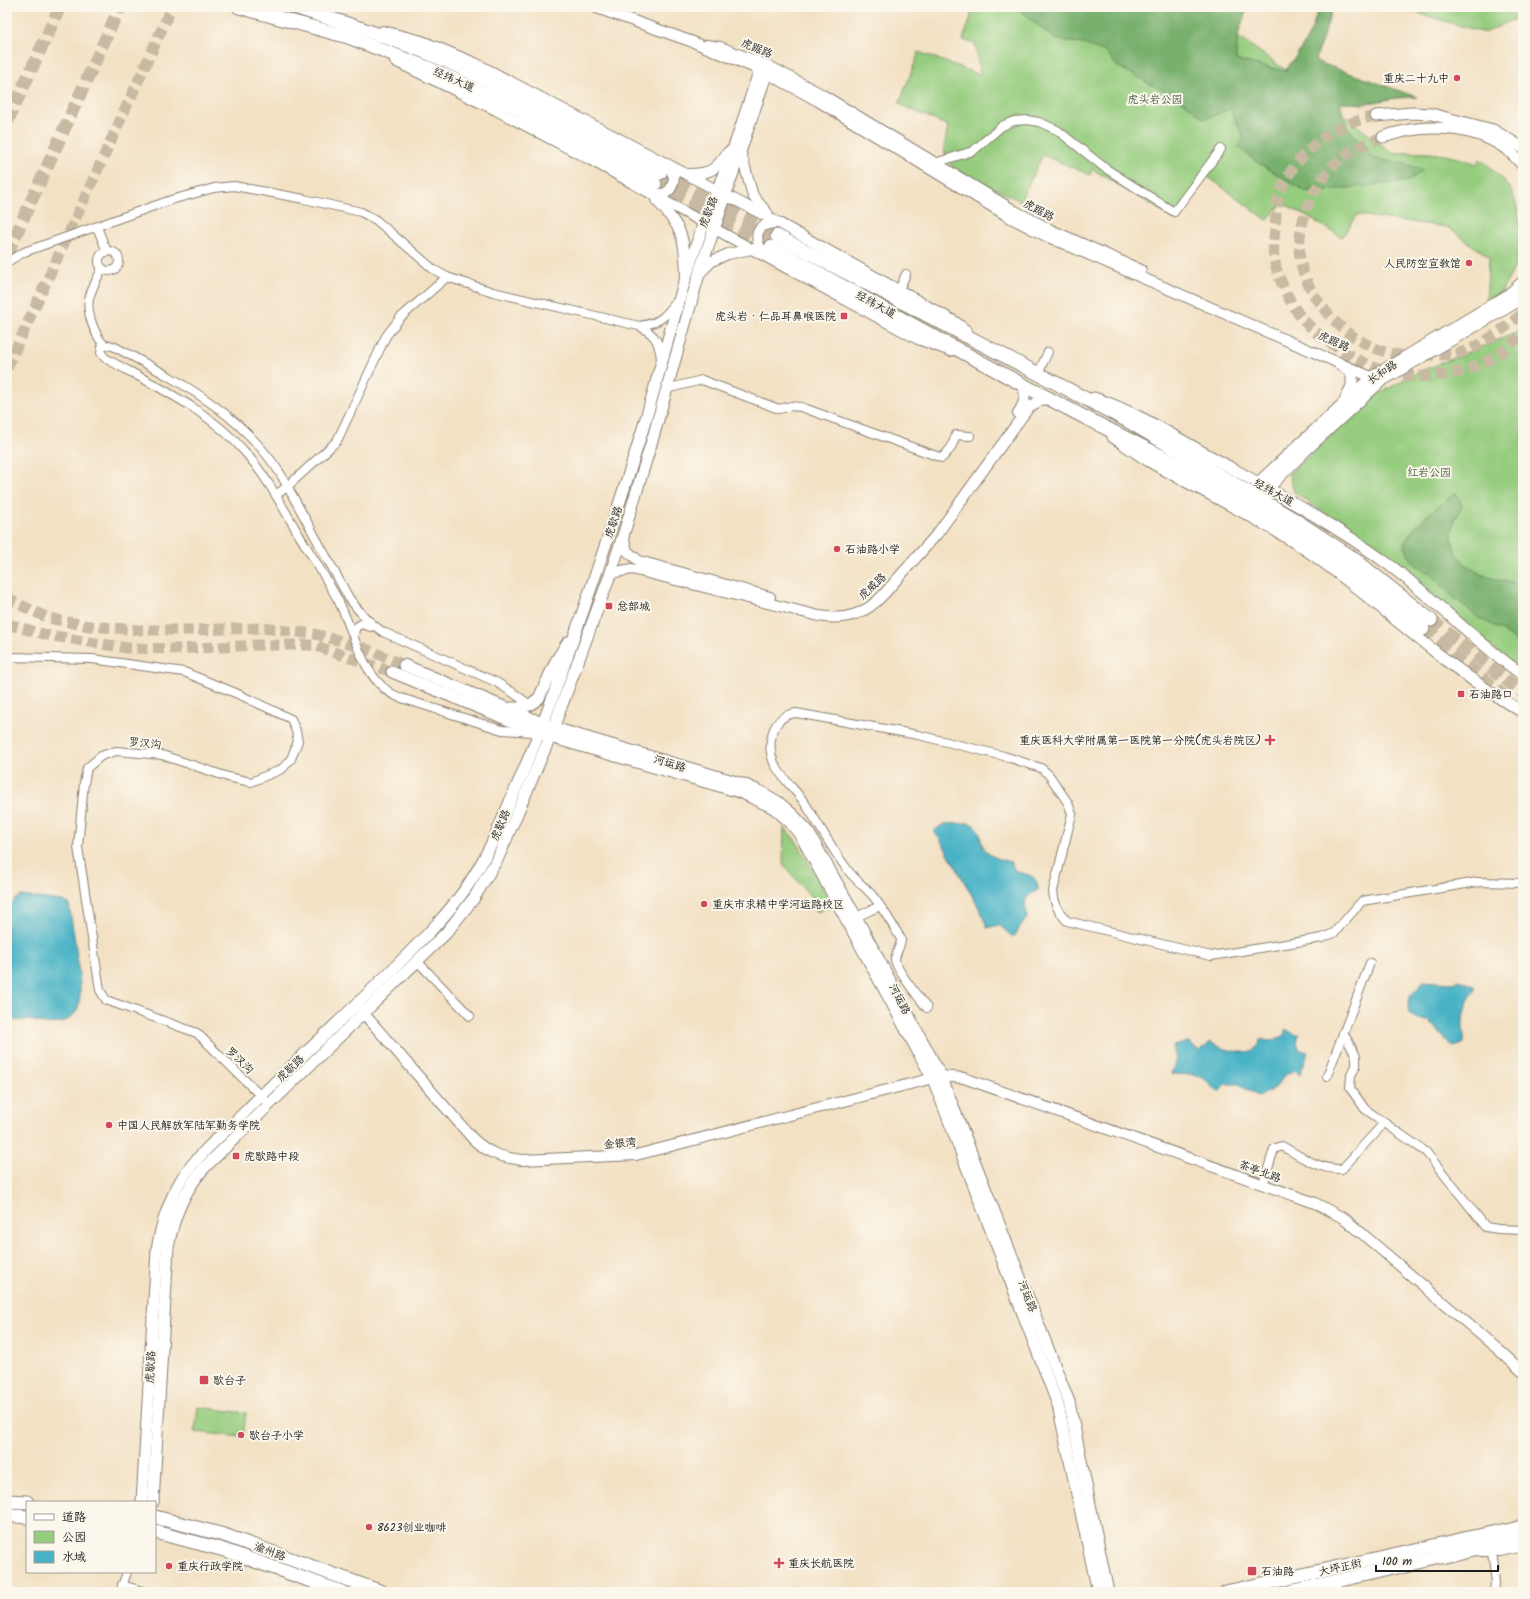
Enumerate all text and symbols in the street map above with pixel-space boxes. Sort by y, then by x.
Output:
street label: 虎踞路 [738,34,775,63]
street label: 经纬大道 [430,63,477,97]
place label: 重庆二十九中 [1383,70,1449,88]
marker: 重庆二十九中 [1452,73,1462,83]
park label: 虎头岩公园 [1128,91,1183,109]
street label: 虎歇路 [695,194,723,231]
street label: 虎踞路 [1020,195,1057,227]
place label: 人民防空宣教馆 [1384,255,1461,273]
marker: 人民防空宣教馆 [1464,258,1474,268]
street label: 经纬大道 [852,286,899,323]
place label: 虎头岩‧仁品耳鼻喉医院 [715,308,836,326]
marker: 虎头岩‧仁品耳鼻喉医院 [839,311,849,321]
street label: 虎踞路 [1315,327,1352,357]
street label: 长和路 [1364,356,1401,390]
park label: 红岩公园 [1407,464,1451,482]
street label: 经纬大道 [1250,474,1297,511]
street label: 虎歇路 [600,504,628,541]
place label: 石油路小学 [845,541,900,559]
marker: 石油路小学 [832,544,842,554]
street label: 虎威路 [854,569,891,605]
place label: 总部城 [617,598,650,616]
marker: 总部城 [604,601,614,611]
place label: 石油路口 [1469,686,1513,704]
marker: 石油路口 [1456,689,1466,699]
place label: 重庆医科大学附属第一医院第一分院(虎头岩院区) [1019,732,1261,750]
street label: 罗汉沟 [128,733,162,755]
marker: 重庆医科大学附属第一医院第一分院(虎头岩院区) [1264,734,1276,746]
street label: 河运路 [651,751,688,777]
street label: 虎歇路 [486,807,516,844]
place label: 重庆市求精中学河运路校区 [712,896,844,914]
marker: 重庆市求精中学河运路校区 [699,899,709,909]
street label: 河运路 [883,981,915,1018]
street label: 罗汉沟 [221,1043,257,1079]
street label: 虎歇路 [272,1051,309,1087]
place label: 中国人民解放军陆军勤务学院 [117,1117,260,1135]
marker: 中国人民解放军陆军勤务学院 [104,1120,114,1130]
street label: 金银湾 [603,1134,637,1154]
place label: 虎歇路中段 [244,1148,299,1166]
marker: 虎歇路中段 [231,1151,241,1161]
street label: 茶亭北路 [1236,1156,1283,1188]
street label: 河运路 [1013,1278,1041,1315]
street label: 虎歇路 [141,1350,161,1384]
place label: 歇台子 [213,1372,246,1390]
marker: 歇台子 [198,1374,210,1386]
place label: 歇台子小学 [249,1427,304,1445]
marker: 歇台子小学 [236,1430,246,1440]
legend [26,1501,156,1573]
text: 道路 [62,1508,86,1527]
place label: 8623创业咖啡 [377,1519,446,1537]
marker: 8623创业咖啡 [364,1522,374,1532]
text: 公园 [62,1528,86,1547]
street label: 渝州路 [251,1538,288,1566]
scale bar [1376,1547,1498,1573]
text: 水域 [62,1548,86,1567]
text: 100 m [1382,1552,1413,1571]
street label: 大坪正街 [1317,1554,1365,1582]
place label: 重庆长航医院 [788,1555,854,1573]
marker: 重庆长航医院 [773,1557,785,1569]
place label: 重庆行政学院 [177,1558,243,1576]
marker: 重庆行政学院 [164,1561,174,1571]
place label: 石油路 [1261,1563,1294,1581]
marker: 石油路 [1246,1565,1258,1577]

